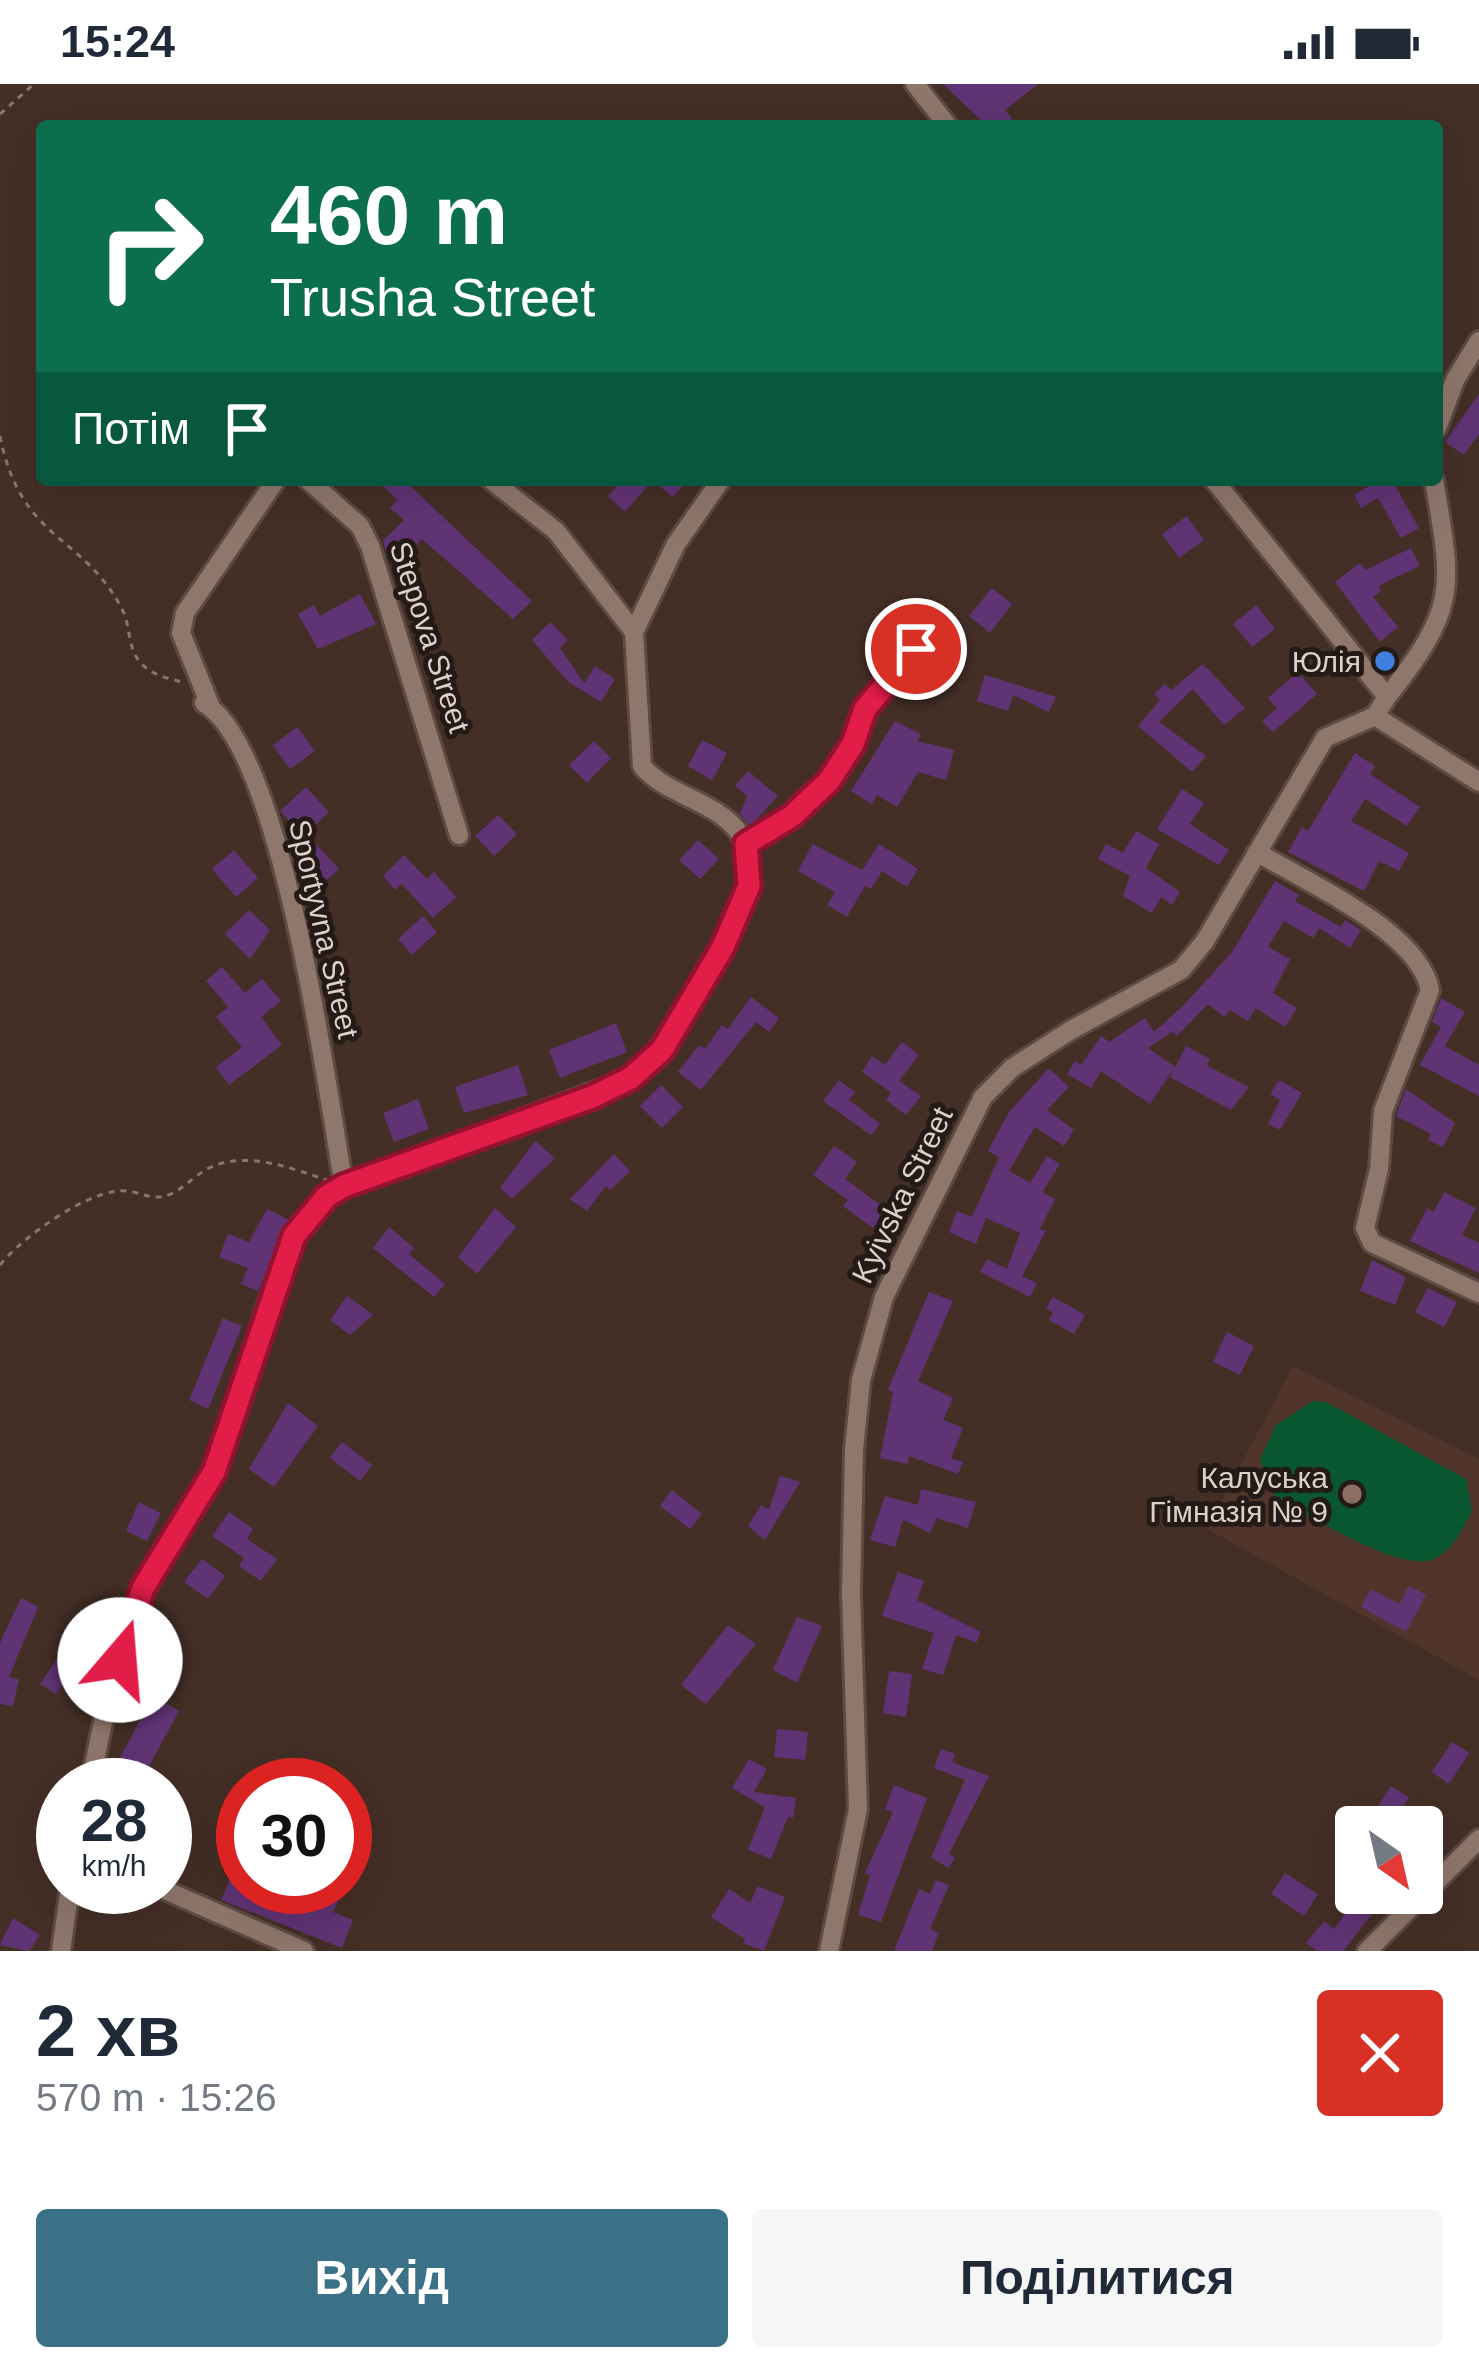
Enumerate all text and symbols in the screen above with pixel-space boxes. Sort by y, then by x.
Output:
text: 15:24 [60,16,175,67]
icon: right [72,168,228,324]
text: 460 m [270,168,508,262]
text: Trusha Street [270,267,595,327]
icon: arrive [214,396,280,462]
text: Потім [72,403,190,454]
street label: Stepova Street [384,538,477,737]
pin [865,598,967,700]
icon: arrive [883,616,949,682]
place label: Юлія [1292,645,1361,678]
marker: Юлія [1372,648,1398,674]
street label: Sportyvna Street [283,816,365,1042]
street label: Kyivska Street [845,1101,959,1288]
place label: Калуська Гімназія № 9 [1149,1461,1328,1528]
marker: Калуська Гімназія № 9 [1339,1481,1365,1507]
position arrow [57,1597,183,1723]
speed limit sign: 30 [216,1758,372,1914]
text: 28 [81,1787,147,1854]
north arrow [1335,1806,1443,1914]
map controls [1335,1806,1443,1914]
text: km/h [81,1849,147,1882]
button: close [1317,1990,1443,2116]
text: 2 хв [36,1991,180,2071]
text: 570 m · 15:26 [36,2076,277,2119]
button: Вихід [36,2209,728,2347]
button: Поділитися [752,2209,1443,2347]

